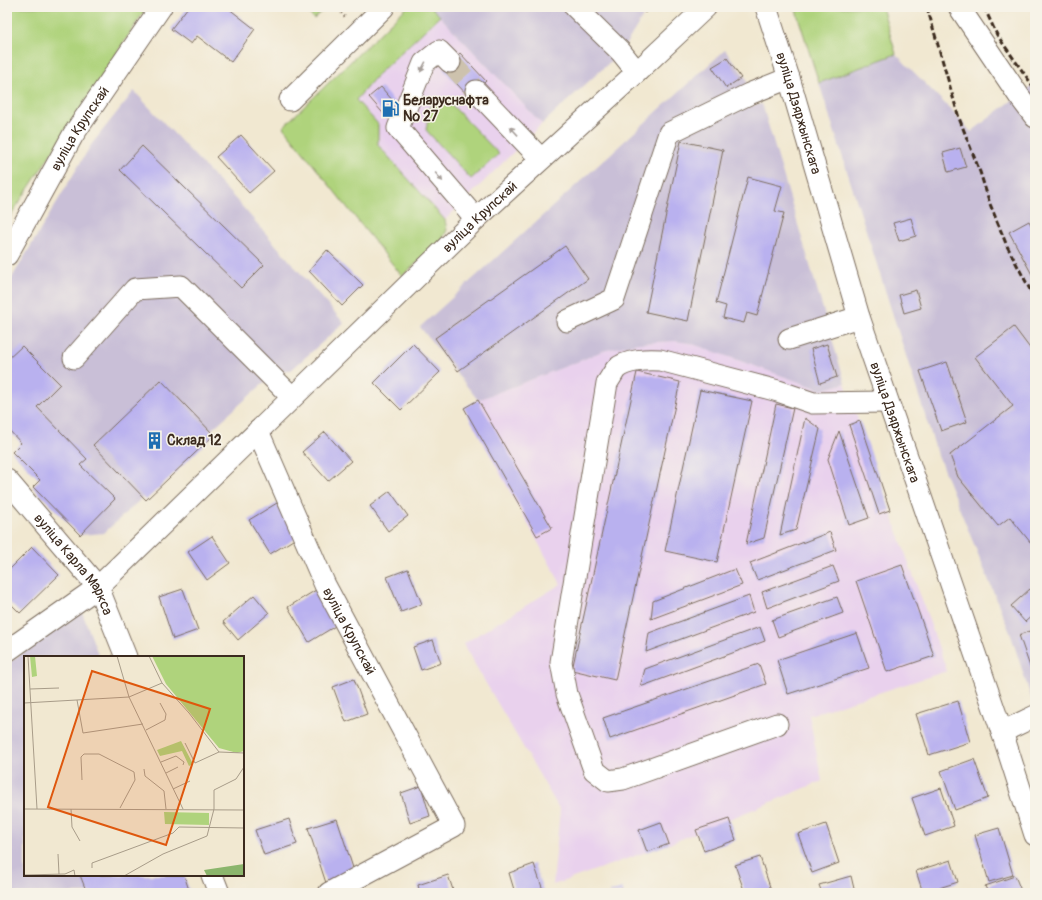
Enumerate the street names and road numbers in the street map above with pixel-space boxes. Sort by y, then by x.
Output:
street label: вуліца Дзяржынскага [773,50,825,176]
street label: вуліца Крупскай [47,83,112,173]
street label: вуліца Крупскай [439,177,520,256]
street label: вуліца Дзяржынскага [867,360,924,485]
street label: вуліца Карла Маркса [31,510,117,617]
street label: вуліца Крупскай [319,584,380,677]

